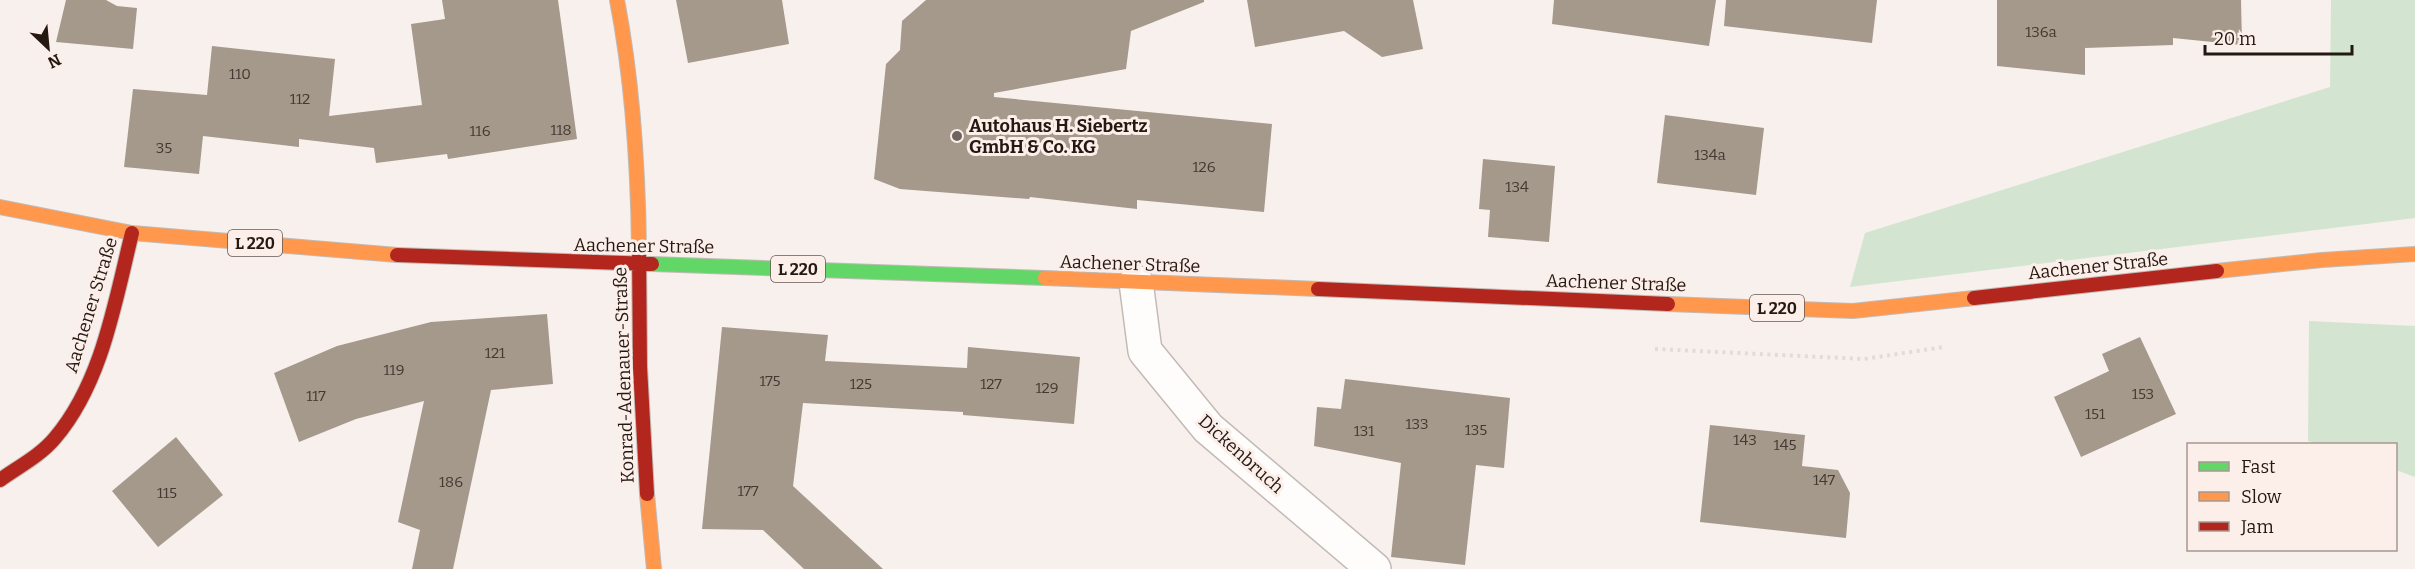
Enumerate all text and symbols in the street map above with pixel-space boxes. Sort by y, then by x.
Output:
north arrow [18,18,78,78]
scale bar [2205,18,2352,56]
house number: 136a [2025,23,2057,41]
text: 20 m [2214,28,2256,50]
text: N [45,50,64,72]
house number: 110 [229,65,251,83]
house number: 112 [290,90,310,108]
place label: Autohaus H. Siebertz GmbH & Co. KG [969,115,1148,158]
house number: 118 [550,121,572,139]
house number: 116 [470,122,491,140]
marker: Autohaus H. Siebertz GmbH & Co. KG [950,129,964,143]
house number: 35 [156,139,172,157]
house number: 134a [1694,146,1726,164]
house number: 126 [1192,158,1216,176]
house number: 134 [1505,178,1529,196]
road number: L 220 [228,230,282,256]
street label: Aachener Straße [574,234,714,258]
street label: Aachener Straße [60,235,122,375]
street label: Aachener Straße [2027,248,2169,284]
street label: Aachener Straße [1059,251,1201,277]
road number: L 220 [771,256,825,282]
street label: Konrad-Adenauer-Straße [609,266,639,484]
street label: Aachener Straße [1545,270,1687,296]
road number: L 220 [1750,295,1804,321]
house number: 121 [485,344,505,362]
house number: 119 [384,361,404,379]
house number: 175 [759,372,781,390]
house number: 125 [850,375,872,393]
house number: 127 [980,375,1002,393]
house number: 129 [1035,379,1059,397]
house number: 153 [2132,385,2154,403]
house number: 117 [306,387,326,405]
house number: 151 [2085,405,2105,423]
street label: Dickenbruch [1194,410,1288,498]
house number: 133 [1406,415,1428,433]
house number: 135 [1465,421,1487,439]
house number: 131 [1354,422,1374,440]
house number: 143 [1733,431,1757,449]
house number: 145 [1774,436,1796,454]
legend [2187,443,2397,551]
text: Fast [2241,456,2276,478]
house number: 147 [1813,471,1836,489]
house number: 186 [439,473,463,491]
house number: 177 [737,482,759,500]
house number: 115 [157,484,177,502]
text: Slow [2241,486,2282,508]
text: Jam [2240,516,2274,538]

